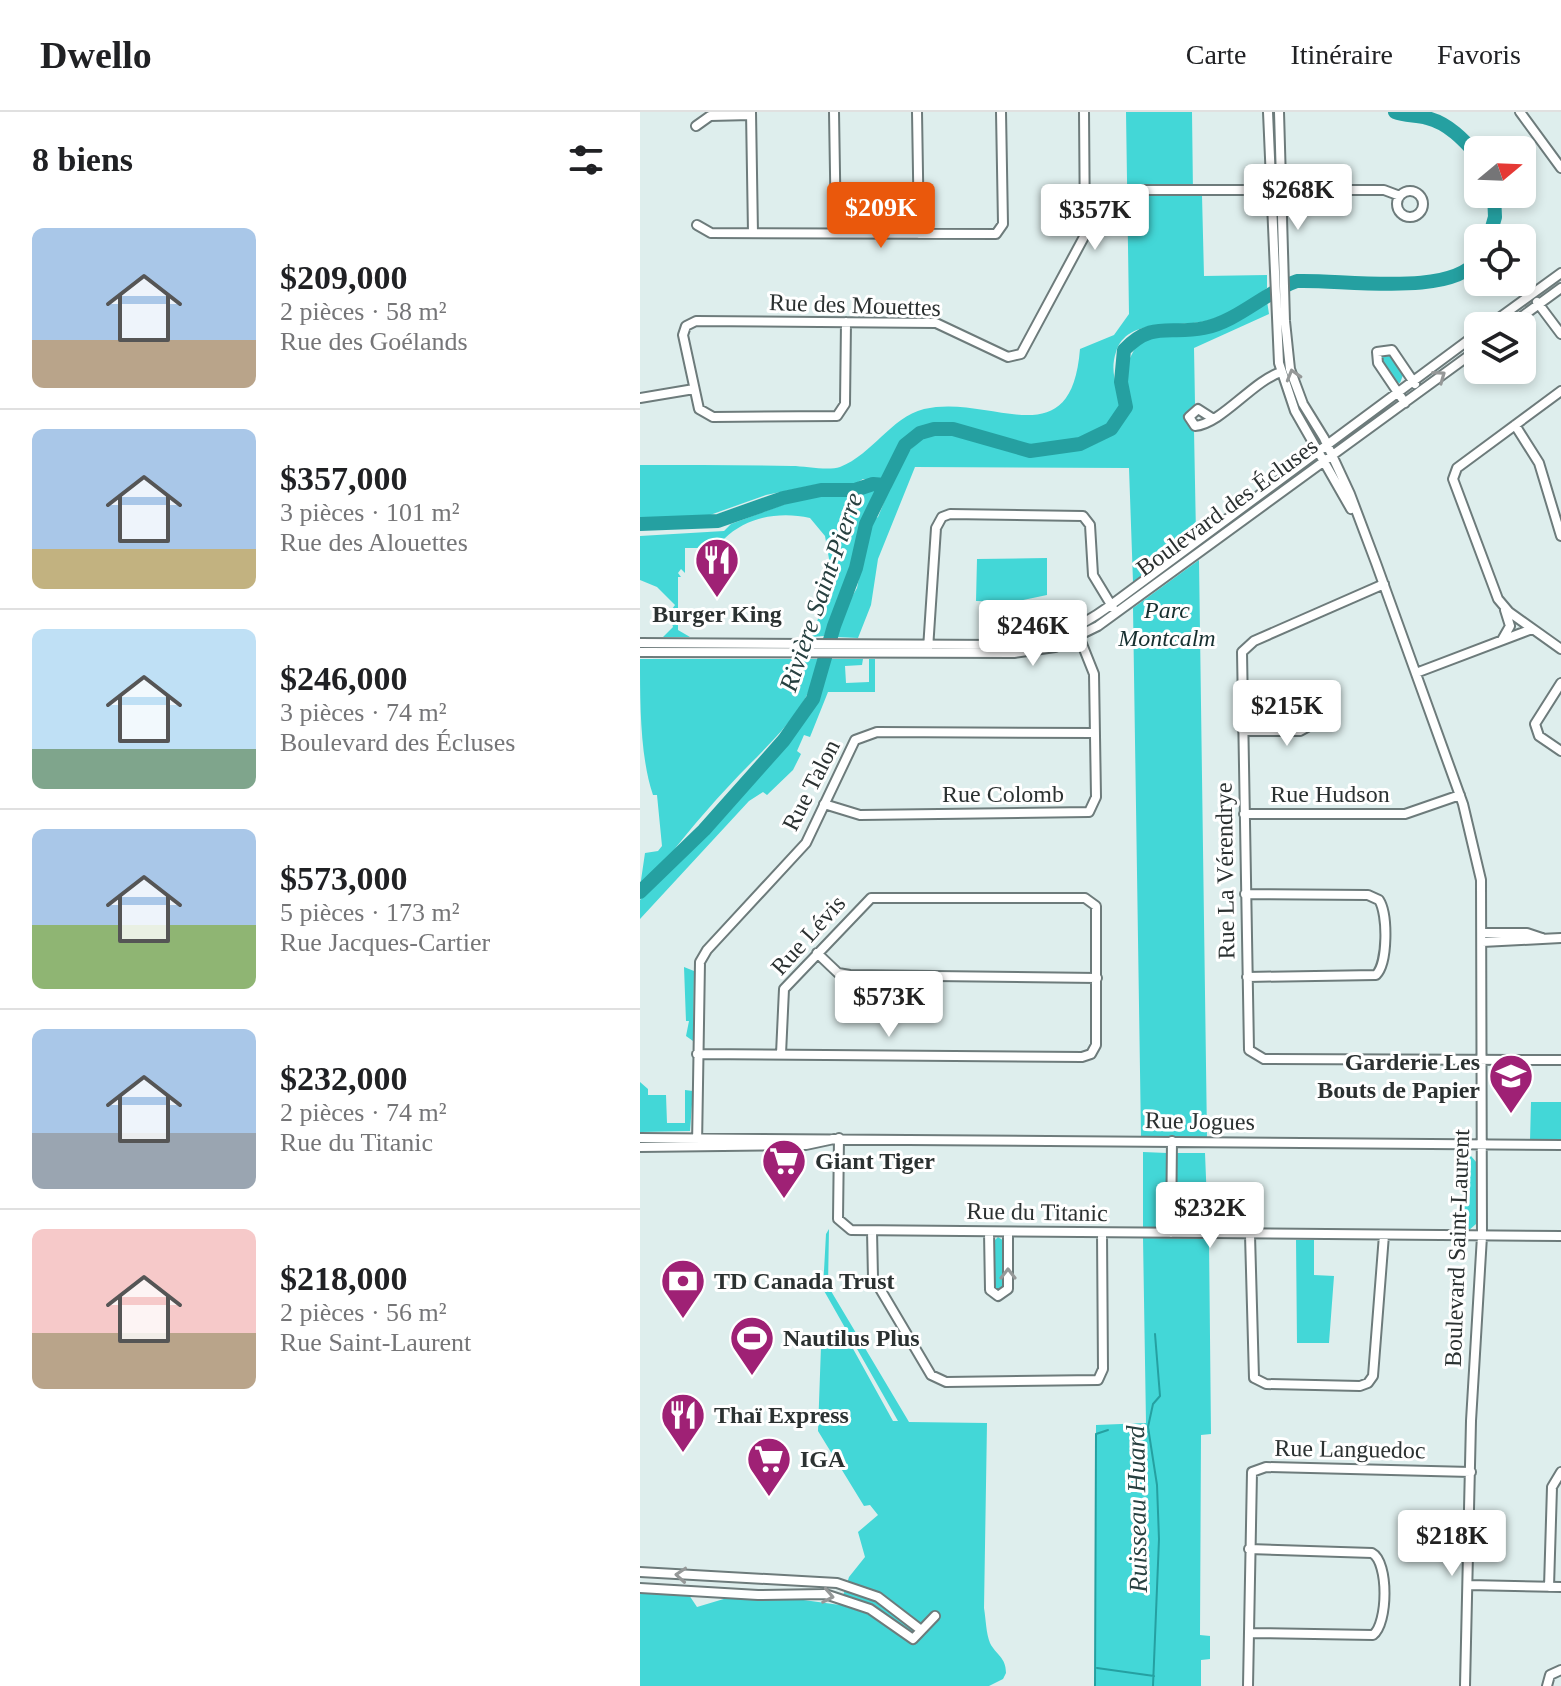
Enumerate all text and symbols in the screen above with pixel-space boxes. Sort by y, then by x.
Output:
text: Dwello [40,34,152,76]
text: Carte [1186,39,1246,70]
text: Itinéraire [1290,39,1393,70]
text: Favoris [1437,39,1521,70]
north arrow [1464,136,1536,208]
map controls [1464,136,1536,384]
icon: filters [564,138,608,182]
text: 8 biens [32,141,133,178]
pin: $268K [1242,164,1354,232]
text: $268K [1262,175,1334,204]
pin: $209K [825,182,937,250]
pin: $357K [1039,184,1151,252]
text: $209K [845,193,917,222]
text: $357K [1059,195,1131,224]
button: locate [1464,224,1536,296]
text: $209,000 [280,259,408,296]
icon: home [96,260,192,356]
street label: Rue des Mouettes [769,289,941,321]
text: 2 pièces · 58 m² [280,297,447,326]
button: layers [1464,312,1536,384]
text: Rue des Goélands [280,327,468,356]
one-way arrow [1286,369,1302,383]
one-way arrow [1431,372,1446,386]
street label: Boulevard des Écluses [1131,433,1323,581]
text: $357,000 [280,460,408,497]
icon: home [96,461,192,557]
water label: Rivière Saint-Pierre [773,489,869,696]
text: 3 pièces · 101 m² [280,498,460,527]
text: Rue des Alouettes [280,528,468,557]
restaurant icon: Burger King [693,536,741,599]
park label: Parc Montcalm [1117,597,1216,651]
pin: $246K [977,600,1089,668]
place label: Burger King [652,601,782,627]
text: $246K [997,611,1069,640]
text: $246,000 [280,660,408,697]
icon: home [96,661,192,757]
pin: $215K [1231,680,1343,748]
text: $215K [1251,691,1323,720]
text: 3 pièces · 74 m² [280,698,447,727]
text: Boulevard des Écluses [280,728,515,757]
street label: Rue Talon [777,735,845,835]
street label: Rue Colomb [942,781,1064,807]
street label: Rue Hudson [1270,781,1390,807]
street label: Rue La Vérendrye [1210,782,1240,960]
text: $573,000 [280,860,408,897]
icon: home [96,861,192,957]
street label: Rue Lévis [766,890,850,980]
text: 5 pièces · 173 m² [280,898,460,927]
text: Rue Jacques-Cartier [280,928,490,957]
pin: $573K [833,971,945,1039]
text: $573K [853,982,925,1011]
place label: Garderie Les Bouts de Papier [1317,1049,1480,1103]
school or university icon: Garderie Les Bouts de Papier [1487,1052,1535,1115]
text: $232,000 [280,1060,408,1097]
icon: home [96,1061,192,1157]
text: 2 pièces · 74 m² [280,1098,447,1127]
street label: Rue Jogues [1145,1107,1255,1135]
text: Rue du Titanic [280,1128,433,1157]
street label: Boulevard Saint-Laurent [1440,1128,1474,1367]
supermarket icon: Giant Tiger [760,1137,808,1200]
place label: Giant Tiger [815,1148,935,1174]
pin: $232K [1154,1182,1266,1250]
text: $232K [1174,1193,1246,1222]
street label: Rue du Titanic [966,1198,1108,1226]
bank icon: TD Canada Trust [659,1257,707,1320]
text: $218,000 [280,1260,408,1297]
icon: home [96,1261,192,1357]
one-way arrow [999,1267,1017,1280]
place label: TD Canada Trust [714,1268,895,1294]
text: 2 pièces · 56 m² [280,1298,447,1327]
sports icon: Nautilus Plus [728,1314,776,1377]
place label: Nautilus Plus [783,1325,920,1351]
text: Rue Saint-Laurent [280,1328,471,1357]
restaurant icon: Thaï Express [659,1391,707,1454]
place label: Thaï Express [714,1402,849,1428]
water label: Ruisseau Huard [1121,1424,1153,1594]
supermarket icon: IGA [745,1435,793,1498]
street label: Rue Languedoc [1274,1435,1426,1463]
place label: IGA [800,1446,846,1472]
pin: $218K [1396,1510,1508,1578]
text: $218K [1416,1521,1488,1550]
one-way arrow [674,1567,687,1584]
one-way arrow [822,1587,835,1604]

